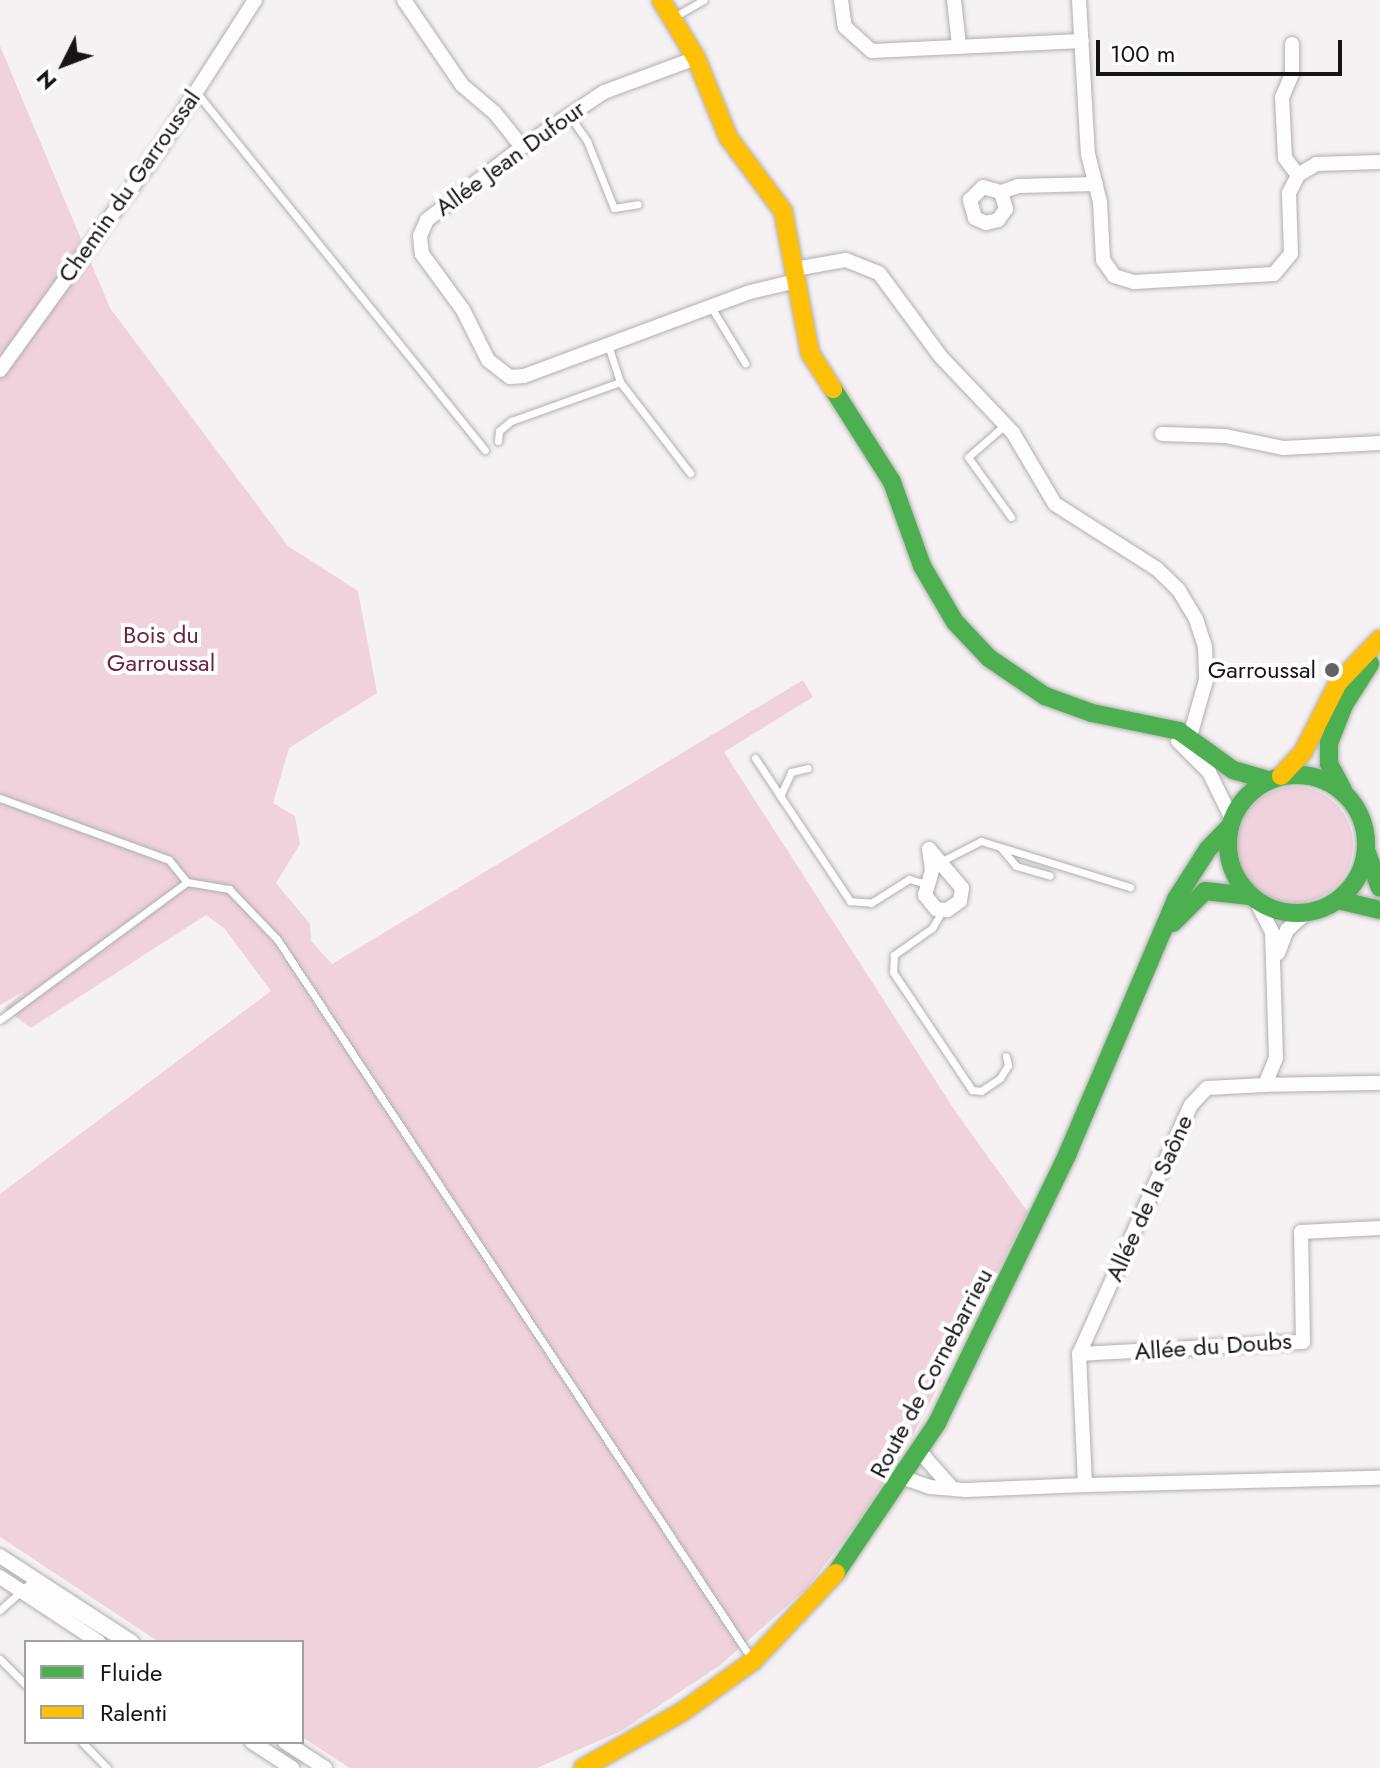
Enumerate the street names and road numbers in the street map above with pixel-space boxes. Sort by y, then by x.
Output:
street label: Chemin du Garroussal [52,84,206,288]
street label: Allée Jean Dufour [430,94,590,222]
street label: Allée de la Saône [1099,1110,1199,1286]
street label: Route de Cornebarrieu [864,1263,998,1483]
street label: Allée du Doubs [1133,1326,1293,1366]

